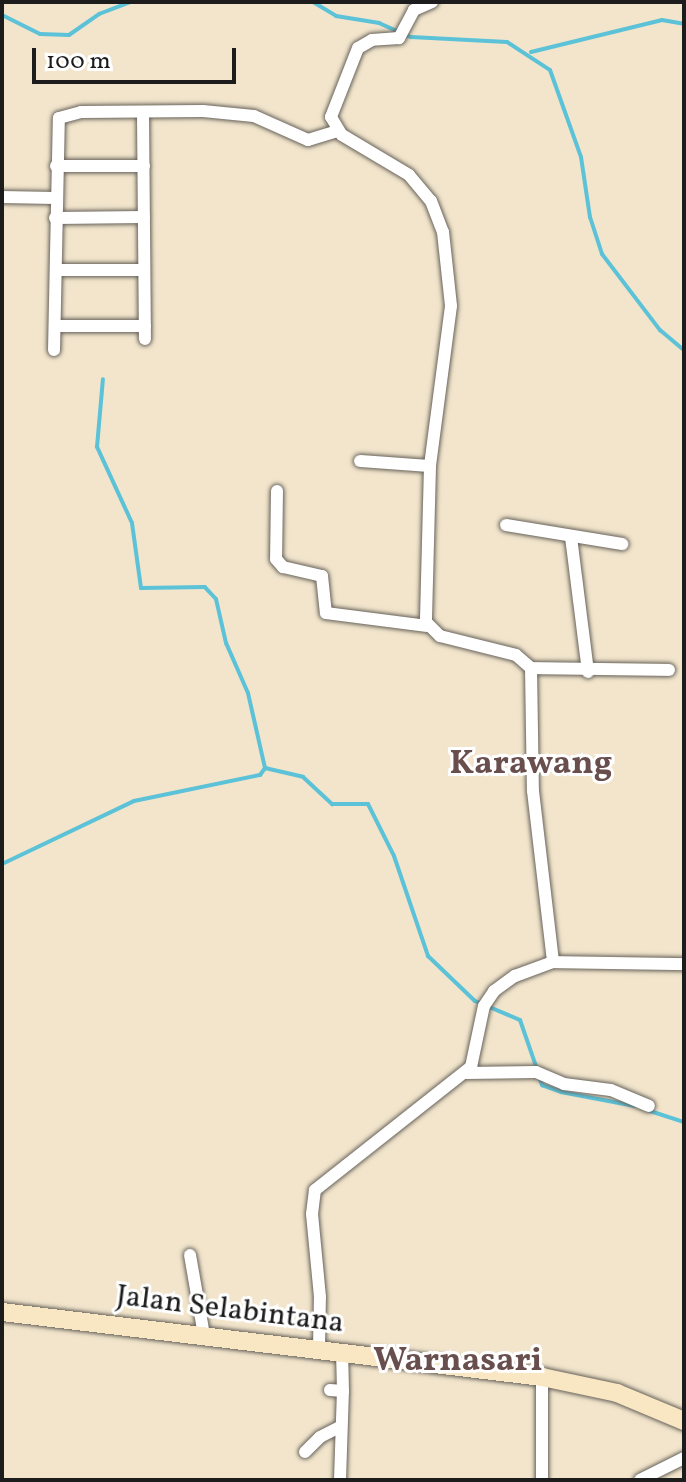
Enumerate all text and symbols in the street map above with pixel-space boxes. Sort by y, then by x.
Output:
scale bar [36,32,240,82]
text: 100 m [46,45,111,79]
district label: Karawang [450,745,612,785]
street label: Jalan Selabintana [114,1278,346,1342]
district label: Warnasari [373,1342,543,1382]

